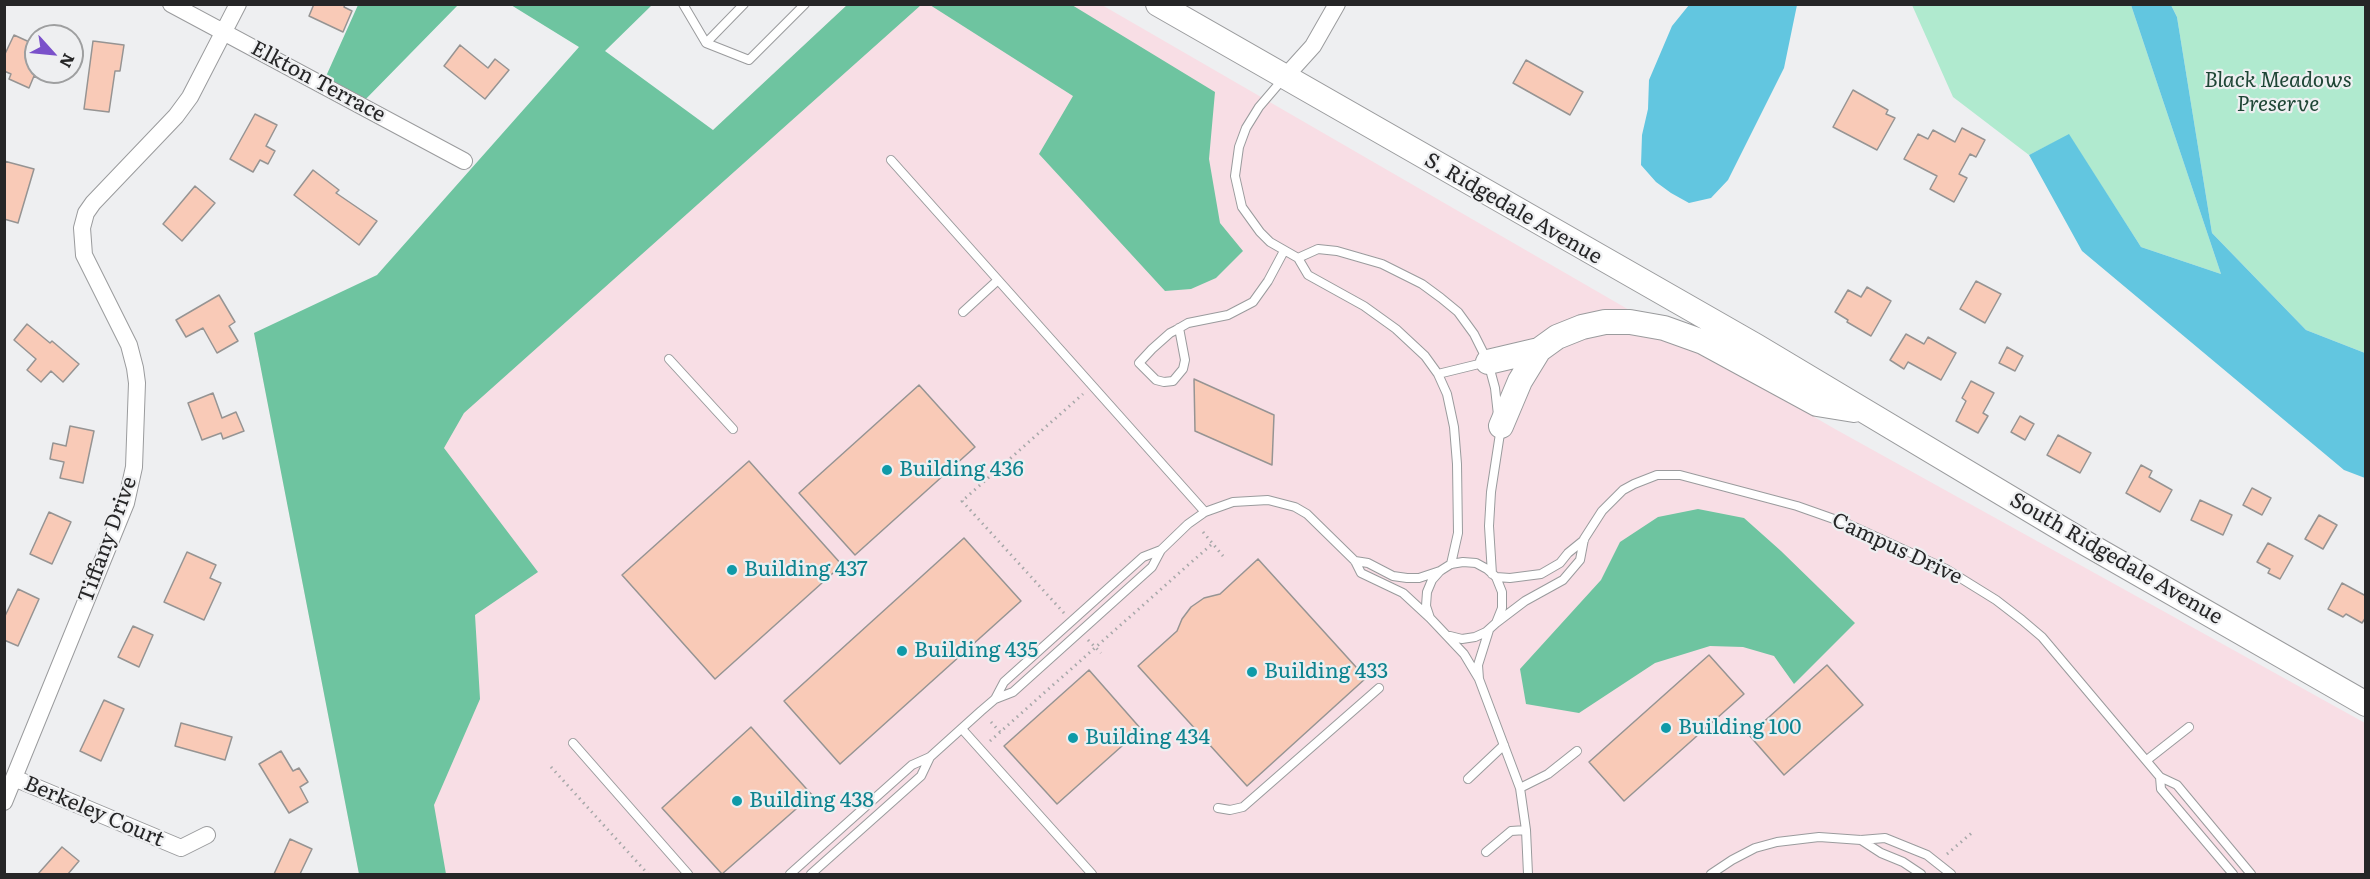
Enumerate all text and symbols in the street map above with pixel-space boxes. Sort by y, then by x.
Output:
north arrow [24,24,84,84]
street label: Elkton Terrace [246,36,390,128]
text: N [55,50,82,73]
park label: Black Meadows Preserve [2204,68,2352,118]
street label: S. Ridgedale Avenue [1420,148,1606,270]
place label: Building 436 [899,457,1024,483]
marker: Building 436 [880,463,894,477]
street label: Tiffany Drive [74,473,142,607]
street label: South Ridgedale Avenue [2005,488,2227,630]
street label: Campus Drive [1828,508,1966,590]
place label: Building 437 [744,557,868,583]
marker: Building 437 [725,563,739,577]
place label: Building 435 [914,638,1038,664]
marker: Building 435 [895,644,909,658]
place label: Building 433 [1264,659,1388,685]
marker: Building 433 [1245,665,1259,679]
place label: Building 100 [1678,715,1801,741]
marker: Building 100 [1659,721,1673,735]
place label: Building 434 [1085,725,1210,751]
marker: Building 434 [1066,731,1080,745]
street label: Berkeley Court [20,771,168,853]
place label: Building 438 [749,788,874,814]
marker: Building 438 [730,794,744,808]

